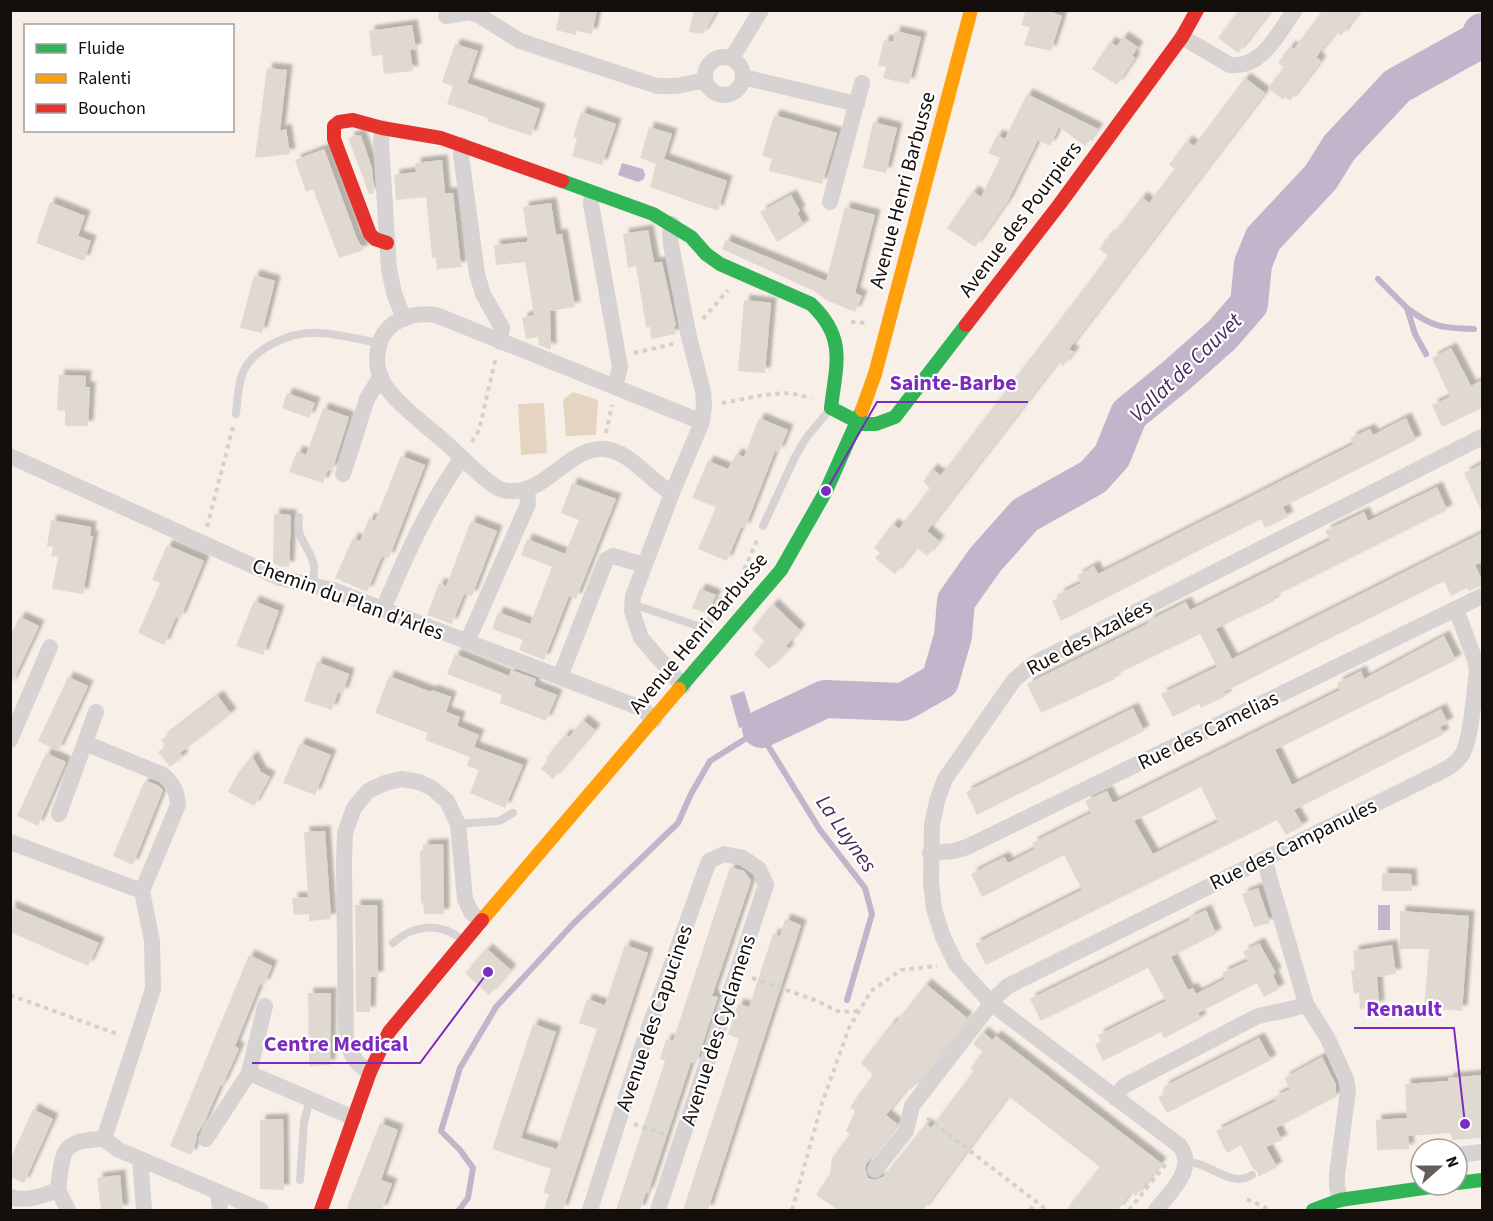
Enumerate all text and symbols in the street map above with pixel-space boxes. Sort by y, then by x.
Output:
legend [24,24,234,132]
text: Fluide [78,36,125,61]
text: Ralenti [78,66,131,91]
street label: Avenue Henri Barbusse [861,88,943,292]
text: Bouchon [78,96,146,121]
street label: Avenue des Pourpiers [951,134,1089,303]
water label: Vallat de Cauvet [1122,305,1250,430]
callout: Sainte-Barbe [877,362,1028,402]
text: Sainte-Barbe [889,367,1017,399]
street label: Avenue Henri Barbusse [621,546,775,720]
street label: Chemin du Plan d'Arles [248,550,448,648]
street label: Rue des Azalées [1021,591,1157,683]
street label: Rue des Camelias [1132,683,1284,777]
water label: La Luynes [808,788,885,879]
street label: Rue des Campanules [1204,790,1382,897]
street label: Avenue des Capucines [608,921,700,1115]
street label: Avenue des Cyclamens [673,931,763,1129]
callout: Renault [1354,988,1454,1028]
text: Renault [1366,993,1443,1025]
callout: Centre Medical [252,1023,420,1063]
text: Centre Medical [264,1028,409,1060]
north arrow [1409,1137,1469,1197]
text: N [1440,1153,1464,1171]

